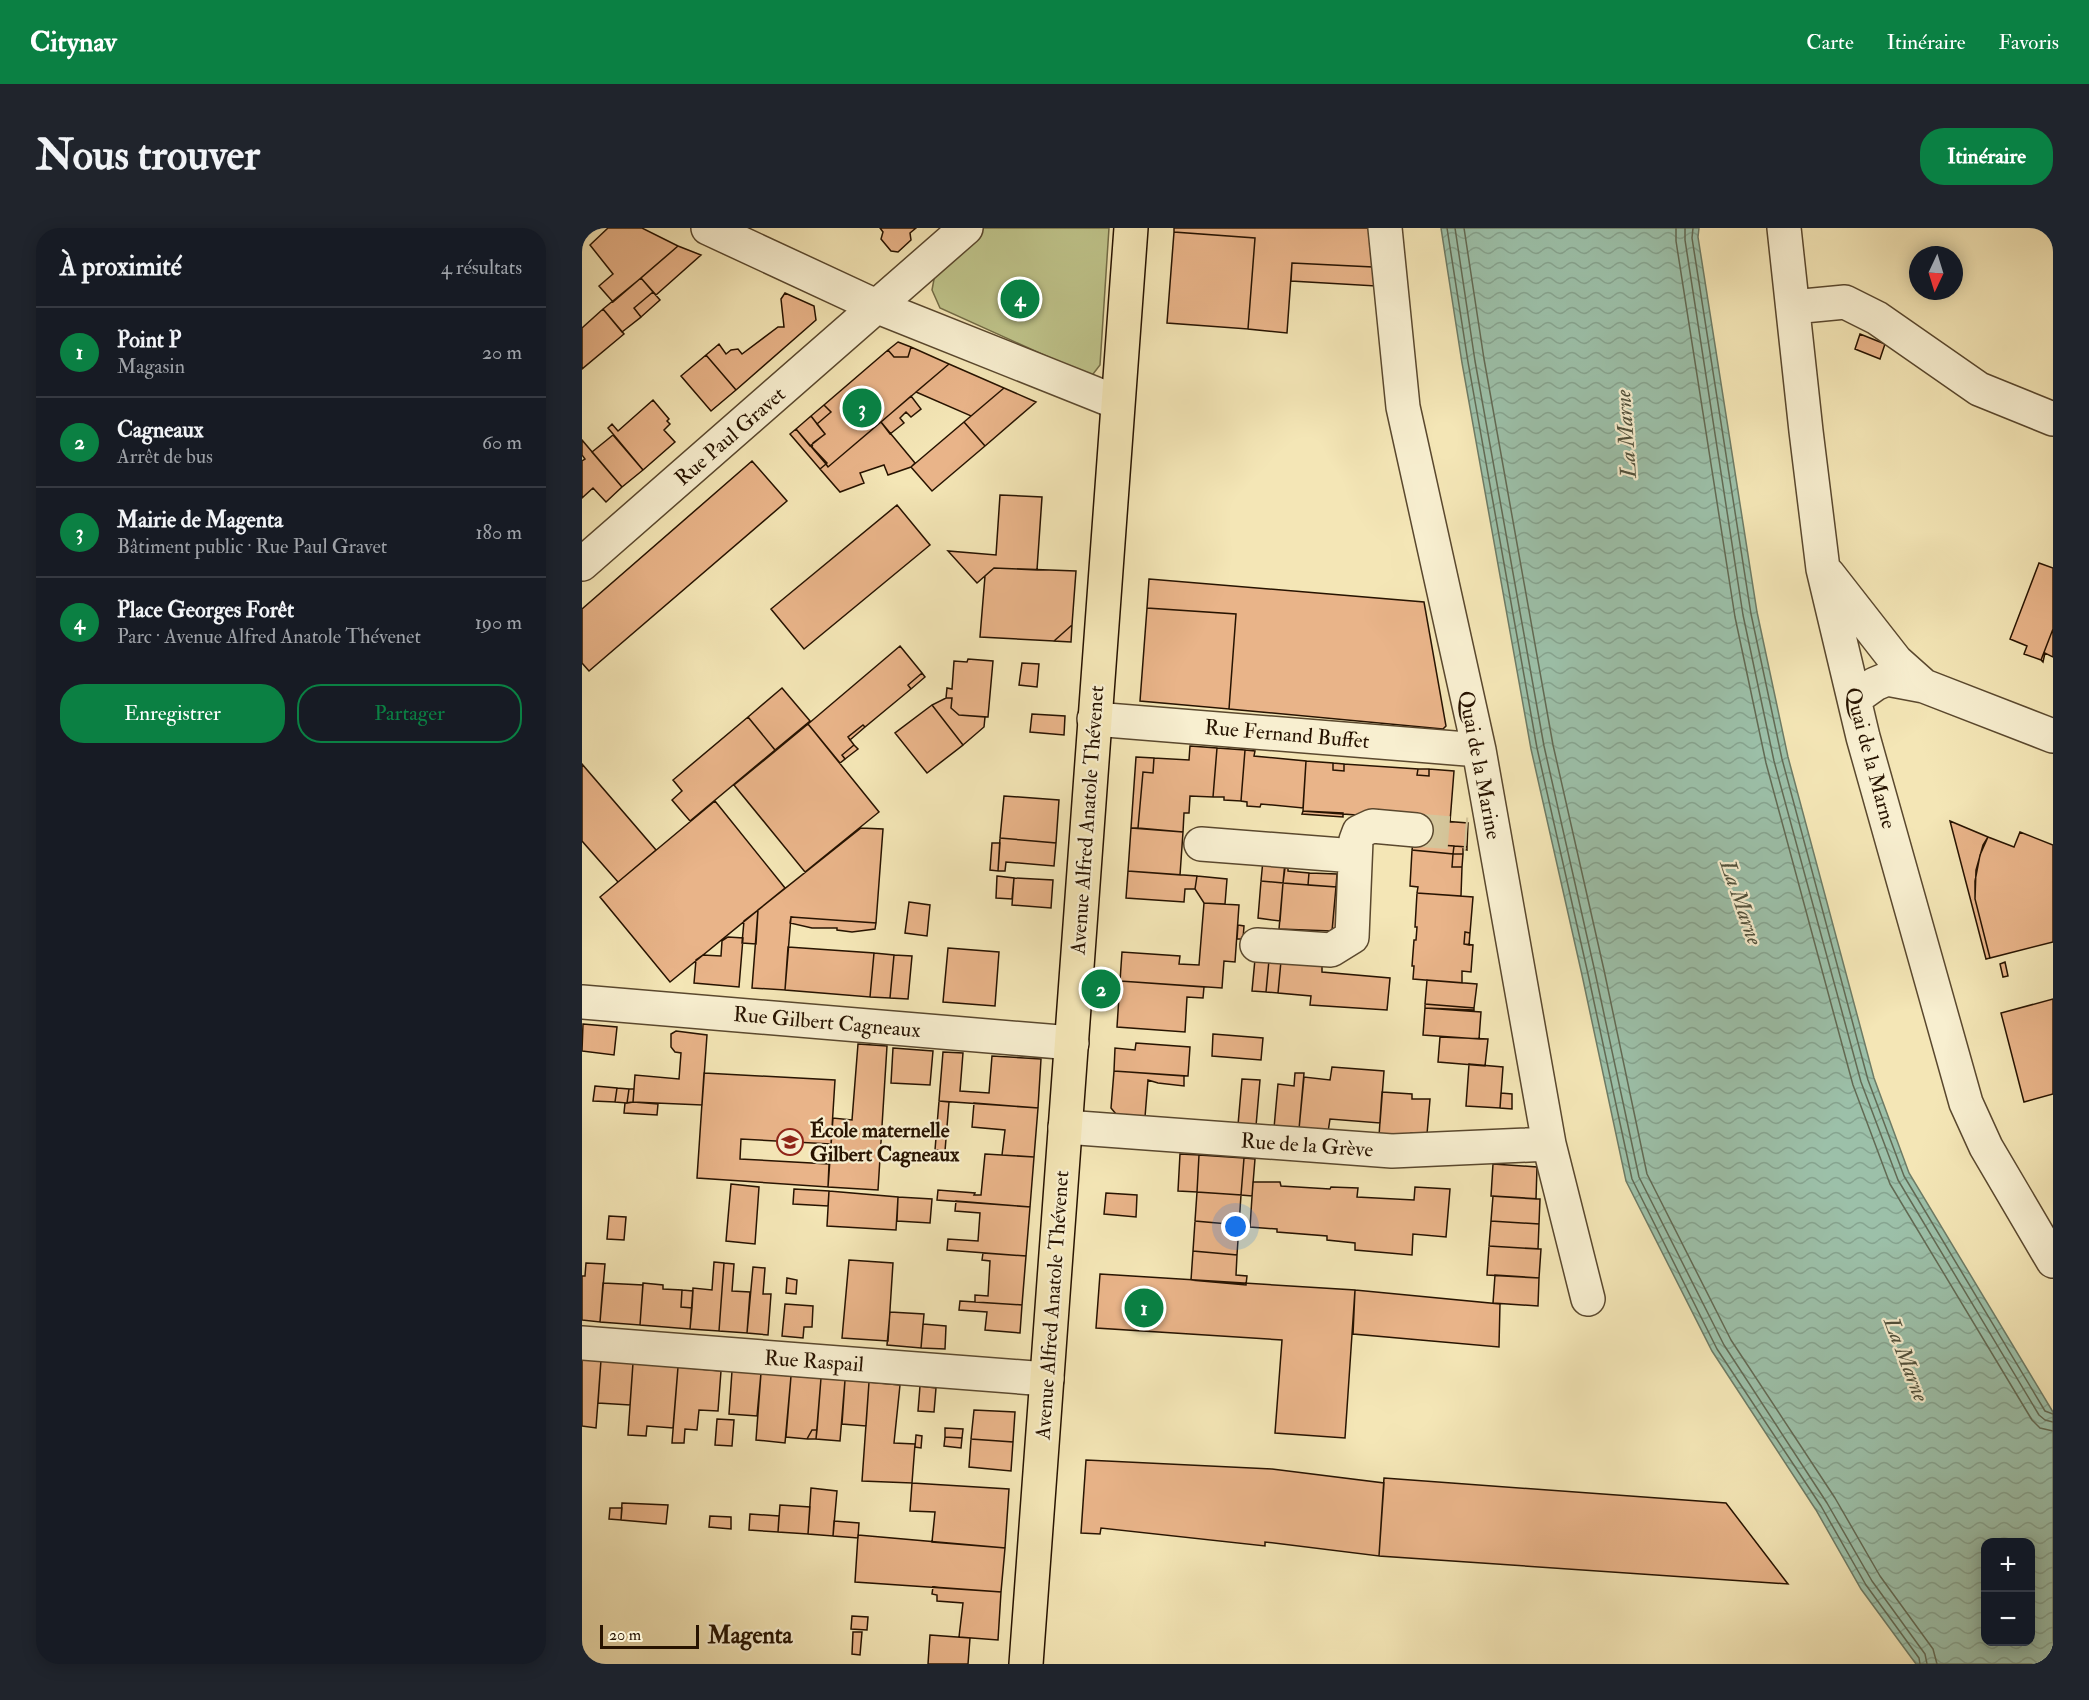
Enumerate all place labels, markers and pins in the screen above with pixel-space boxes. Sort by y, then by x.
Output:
pin: 4 [1000,276,1040,322]
pin: 3 [842,386,882,430]
pin: 2 [1082,966,1120,1011]
place label: École maternelle Gilbert Cagneaux [810,1117,960,1168]
school or university icon: École maternelle Gilbert Cagneaux [775,1127,805,1157]
pin: 1 [1124,1286,1164,1330]

